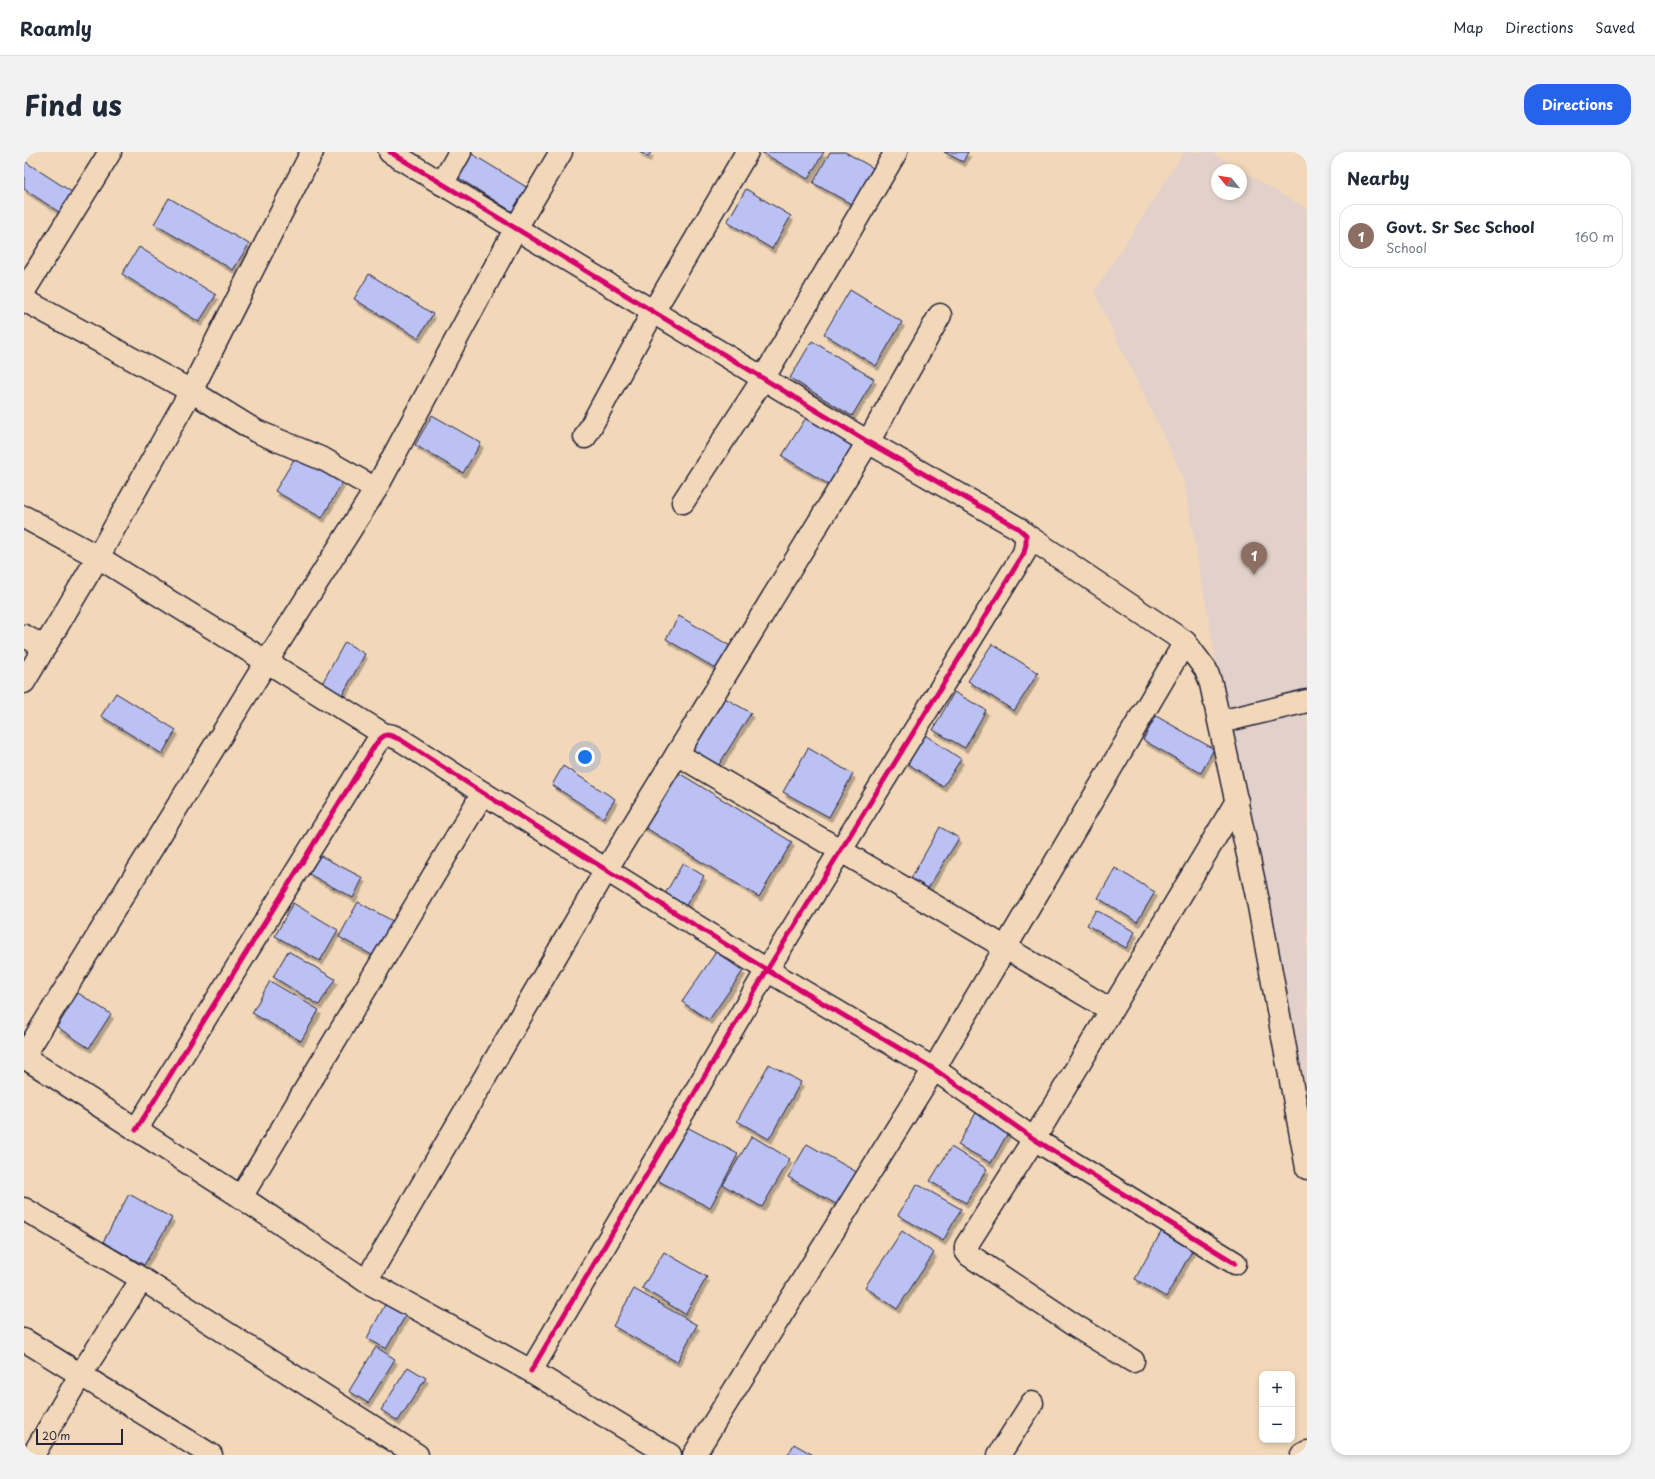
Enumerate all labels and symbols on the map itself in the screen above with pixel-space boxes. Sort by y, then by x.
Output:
north arrow [1211,164,1247,200]
pin: 1 [1241,542,1267,575]
your location [575,747,595,767]
scale bar [36,1427,123,1446]

